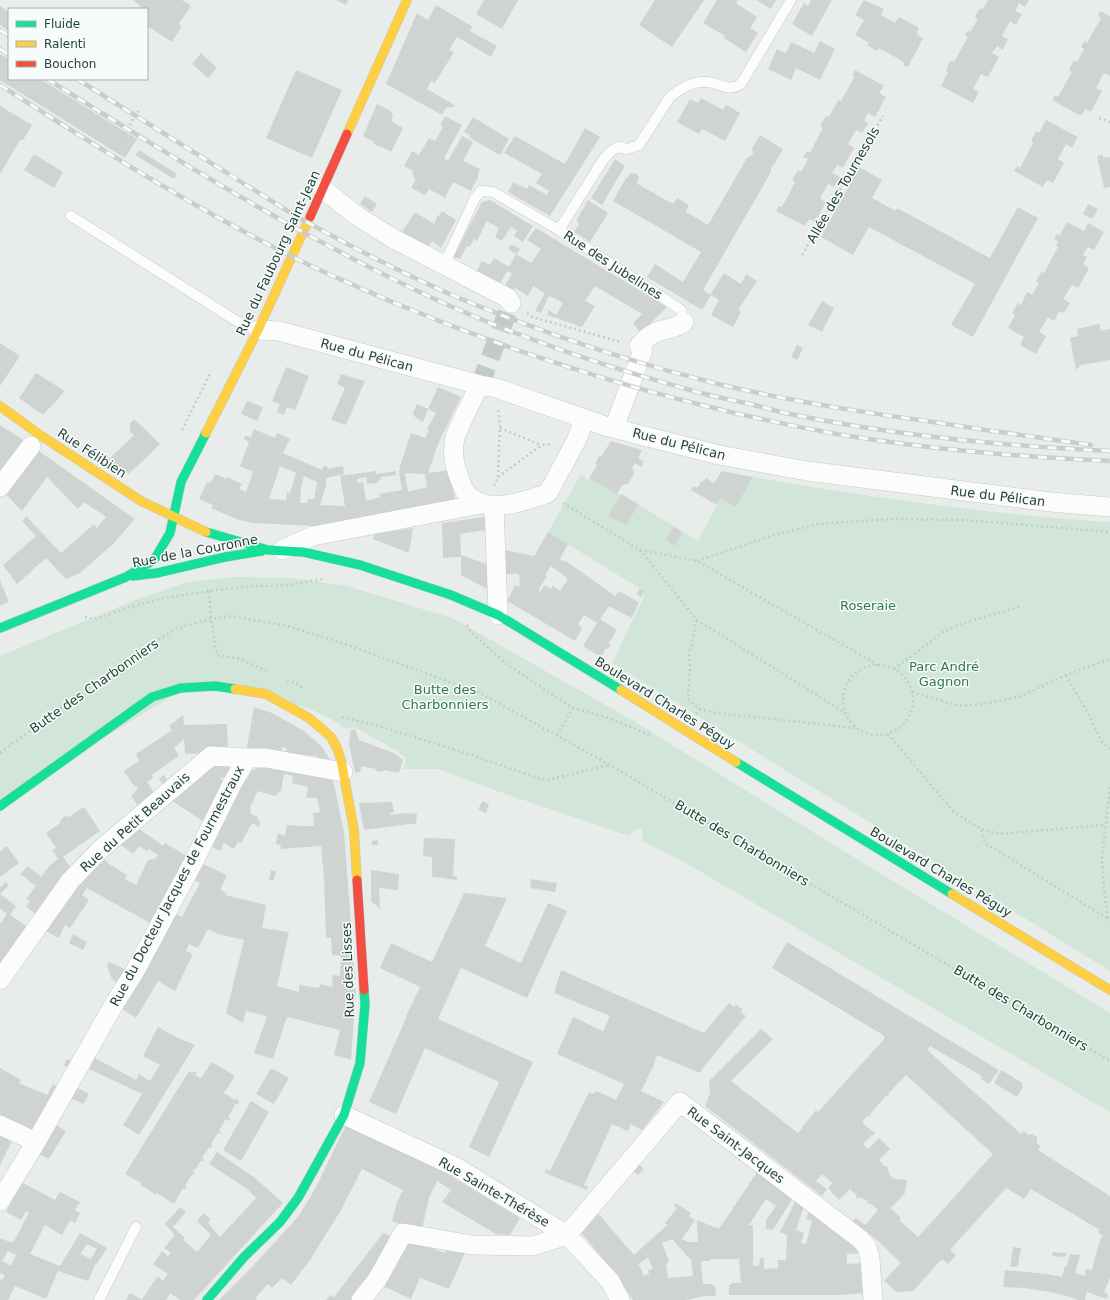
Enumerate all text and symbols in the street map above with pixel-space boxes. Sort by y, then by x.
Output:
legend [8,8,148,80]
text: Fluide [44,17,80,31]
text: Ralenti [44,37,86,51]
text: Bouchon [44,57,96,71]
street label: Allée des Tournesols [804,124,883,246]
street label: Rue du Faubourg Saint-Jean [233,168,323,338]
street label: Rue des Jubelines [561,228,665,303]
street label: Rue du Pélican [319,335,415,375]
street label: Rue Félibien [55,425,129,481]
street label: Rue du Pélican [631,425,727,463]
street label: Rue du Pélican [950,483,1046,509]
street label: Rue de la Couronne [131,531,259,571]
park label: Roseraie [840,598,896,613]
street label: Butte des Charbonniers [27,636,161,736]
street label: Boulevard Charles Péguy [592,654,738,753]
park label: Parc André Gagnon [909,659,979,689]
park label: Butte des Charbonniers [401,682,489,712]
street label: Rue du Docteur Jacques de Fourmestraux [107,763,247,1009]
street label: Rue du Petit Beauvais [77,769,193,875]
street label: Butte des Charbonniers [672,797,812,889]
street label: Boulevard Charles Péguy [867,824,1015,920]
street label: Rue des Lisses [339,922,357,1018]
street label: Butte des Charbonniers [951,962,1091,1054]
street label: Rue Saint-Jacques [685,1104,788,1187]
street label: Rue Sainte-Thérèse [436,1154,552,1230]

